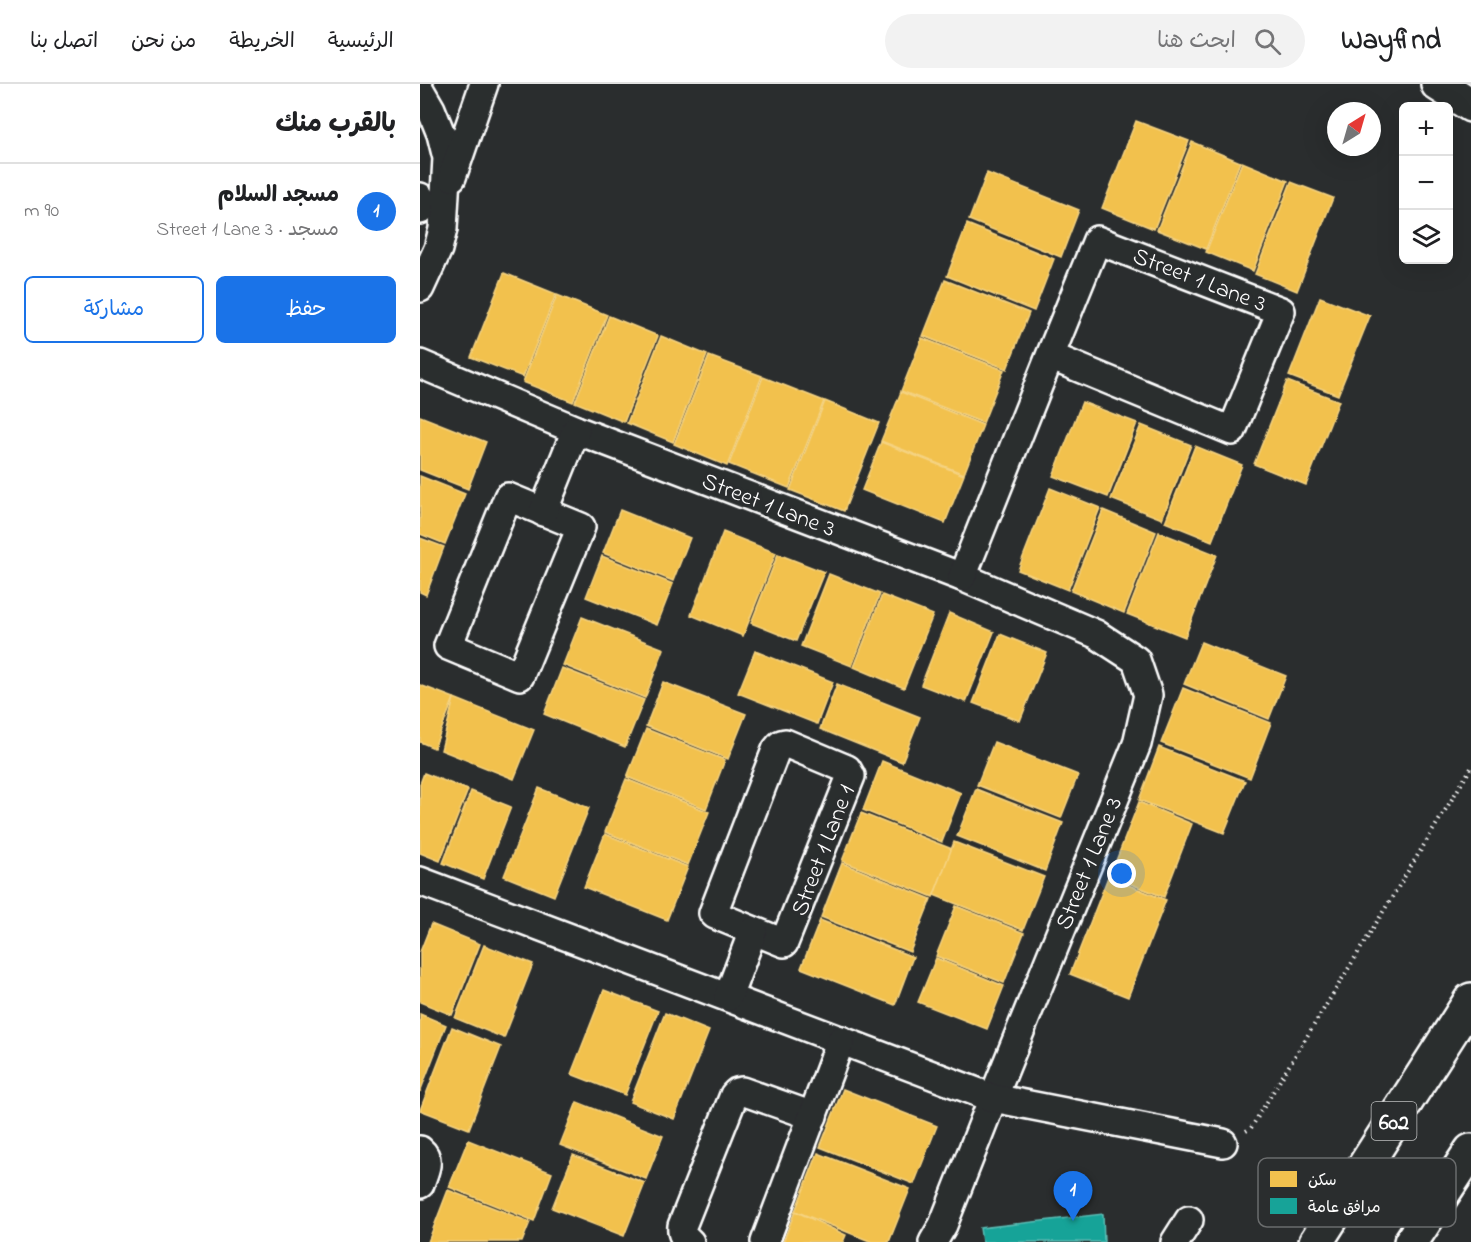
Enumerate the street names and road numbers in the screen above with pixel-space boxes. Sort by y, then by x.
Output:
street label: Street 1 Lane 3 [1127,240,1271,323]
street label: Street 1 Lane 3 [696,465,840,548]
street label: Street 1 Lane 1 [783,780,866,922]
street label: Street 1 Lane 3 [1048,792,1133,936]
road number: 602 [1372,1102,1416,1140]

